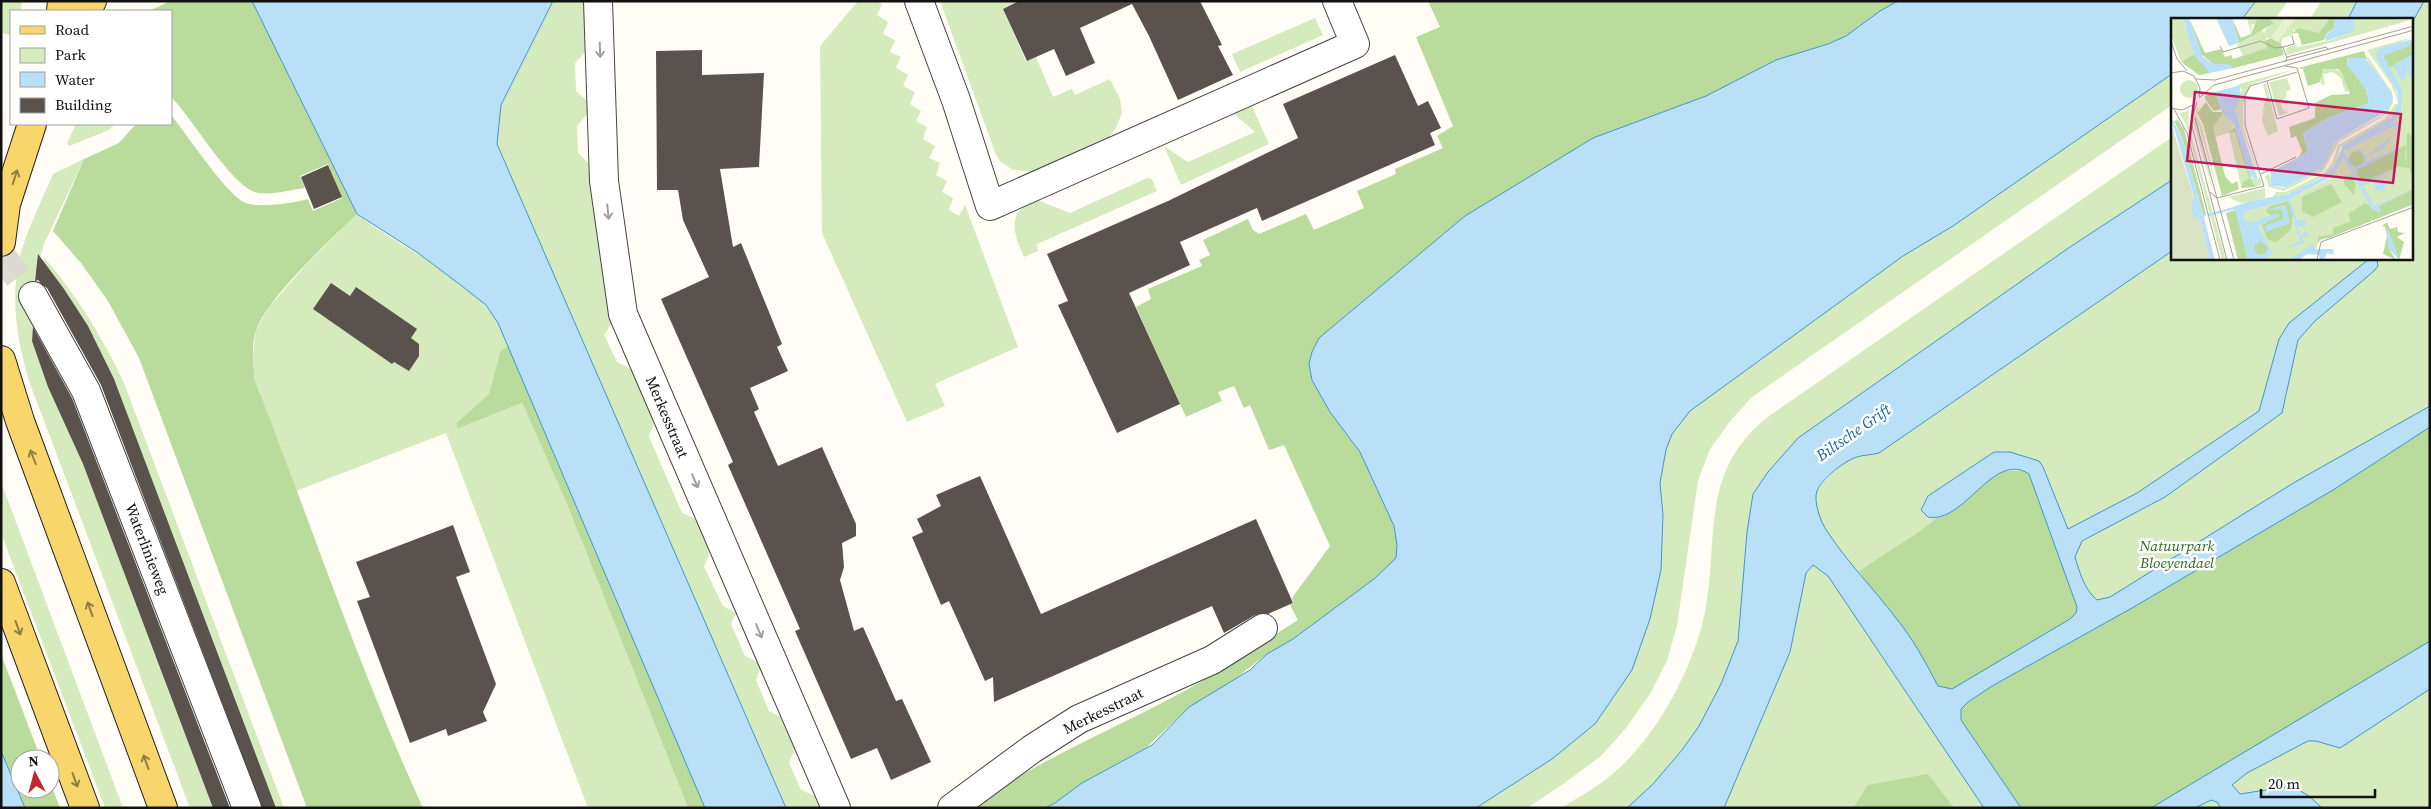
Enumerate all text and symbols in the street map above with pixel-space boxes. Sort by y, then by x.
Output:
legend [10,10,172,125]
inset map [2171,18,2414,260]
text: Road [55,19,89,40]
one-way arrow [595,42,604,58]
text: Park [55,44,87,65]
text: Water [55,69,96,90]
text: Building [55,94,112,115]
one-way arrow [10,170,20,186]
one-way arrow [603,204,613,220]
street label: Merkesstraat [641,373,694,461]
water label: Biltsche Grift [1810,397,1896,466]
one-way arrow [28,450,38,465]
one-way arrow [691,473,701,488]
street label: Waterlinieweg [120,500,175,598]
park label: Natuurpark Bloeyendael [2139,535,2215,573]
one-way arrow [85,602,94,617]
one-way arrow [14,620,23,635]
one-way arrow [756,623,765,638]
street label: Merkesstraat [1059,682,1147,739]
north arrow [10,749,60,799]
text: N [28,751,40,772]
one-way arrow [141,755,150,770]
scale bar [2261,766,2375,798]
one-way arrow [71,772,80,788]
text: 20 m [2268,773,2300,794]

